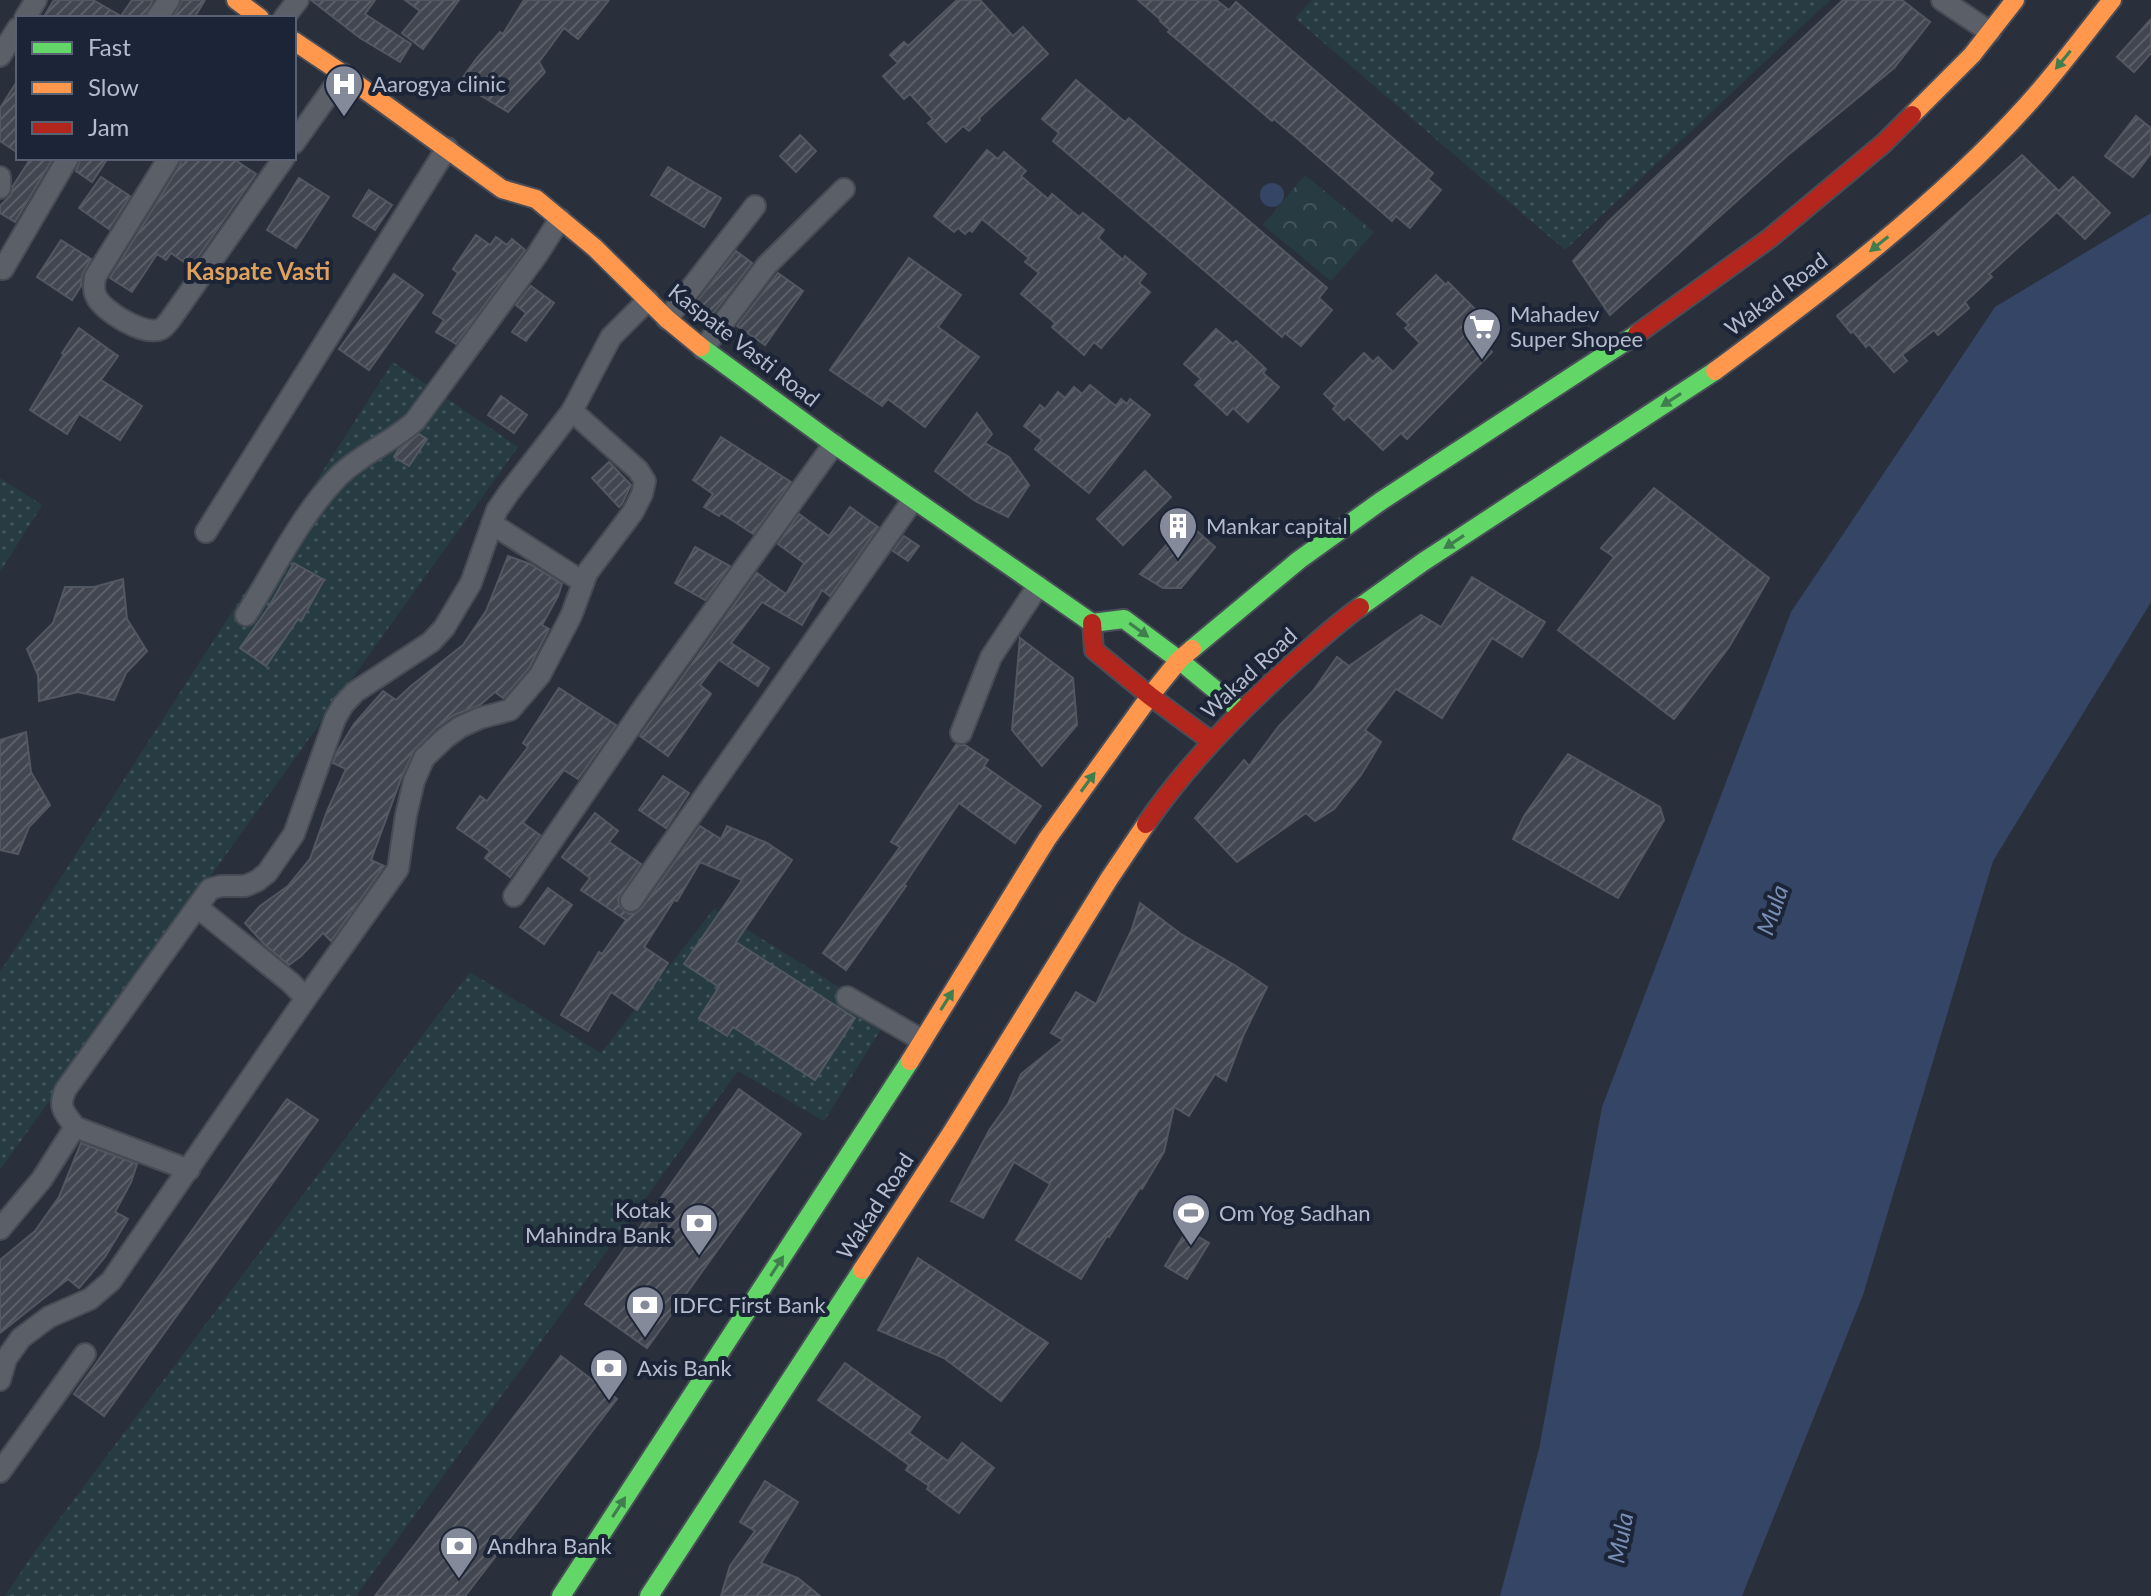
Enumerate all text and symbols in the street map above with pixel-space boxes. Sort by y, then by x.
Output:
legend [16,16,296,160]
text: Fast [88,32,131,61]
one-way arrow [2055,50,2072,70]
hospital icon: Aarogya clinic [323,63,365,118]
place label: Aarogya clinic [372,70,506,97]
text: Slow [88,72,139,101]
text: Jam [88,112,129,141]
one-way arrow [1869,235,1889,252]
street label: Wakad Road [1719,246,1832,341]
district label: Kaspate Vasti [186,256,330,285]
street label: Kaspate Vasti Road [663,277,825,412]
place label: Mahadev Super Shopee [1510,300,1643,352]
supermarket icon: Mahadev Super Shopee [1461,306,1503,361]
one-way arrow [1661,392,1682,407]
building icon: Mankar capital [1157,505,1199,560]
place label: Mankar capital [1206,512,1348,539]
one-way arrow [1443,534,1464,549]
street label: Wakad Road [1195,621,1302,724]
one-way arrow [1128,622,1149,637]
one-way arrow [1080,771,1096,793]
water label: Mula [1750,881,1794,938]
one-way arrow [939,989,953,1011]
street label: Wakad Road [830,1147,919,1264]
sports icon: Om Yog Sadhan [1170,1192,1212,1247]
place label: Kotak Mahindra Bank [525,1196,672,1248]
place label: Om Yog Sadhan [1219,1199,1371,1226]
bank icon: Kotak Mahindra Bank [678,1202,720,1257]
one-way arrow [769,1256,784,1277]
bank icon: IDFC First Bank [624,1284,666,1339]
place label: IDFC First Bank [673,1291,826,1318]
bank icon: Axis Bank [588,1347,630,1402]
place label: Axis Bank [637,1354,733,1381]
one-way arrow [611,1497,626,1518]
water label: Mula [1600,1510,1639,1565]
bank icon: Andhra Bank [438,1525,480,1580]
place label: Andhra Bank [487,1532,612,1559]

